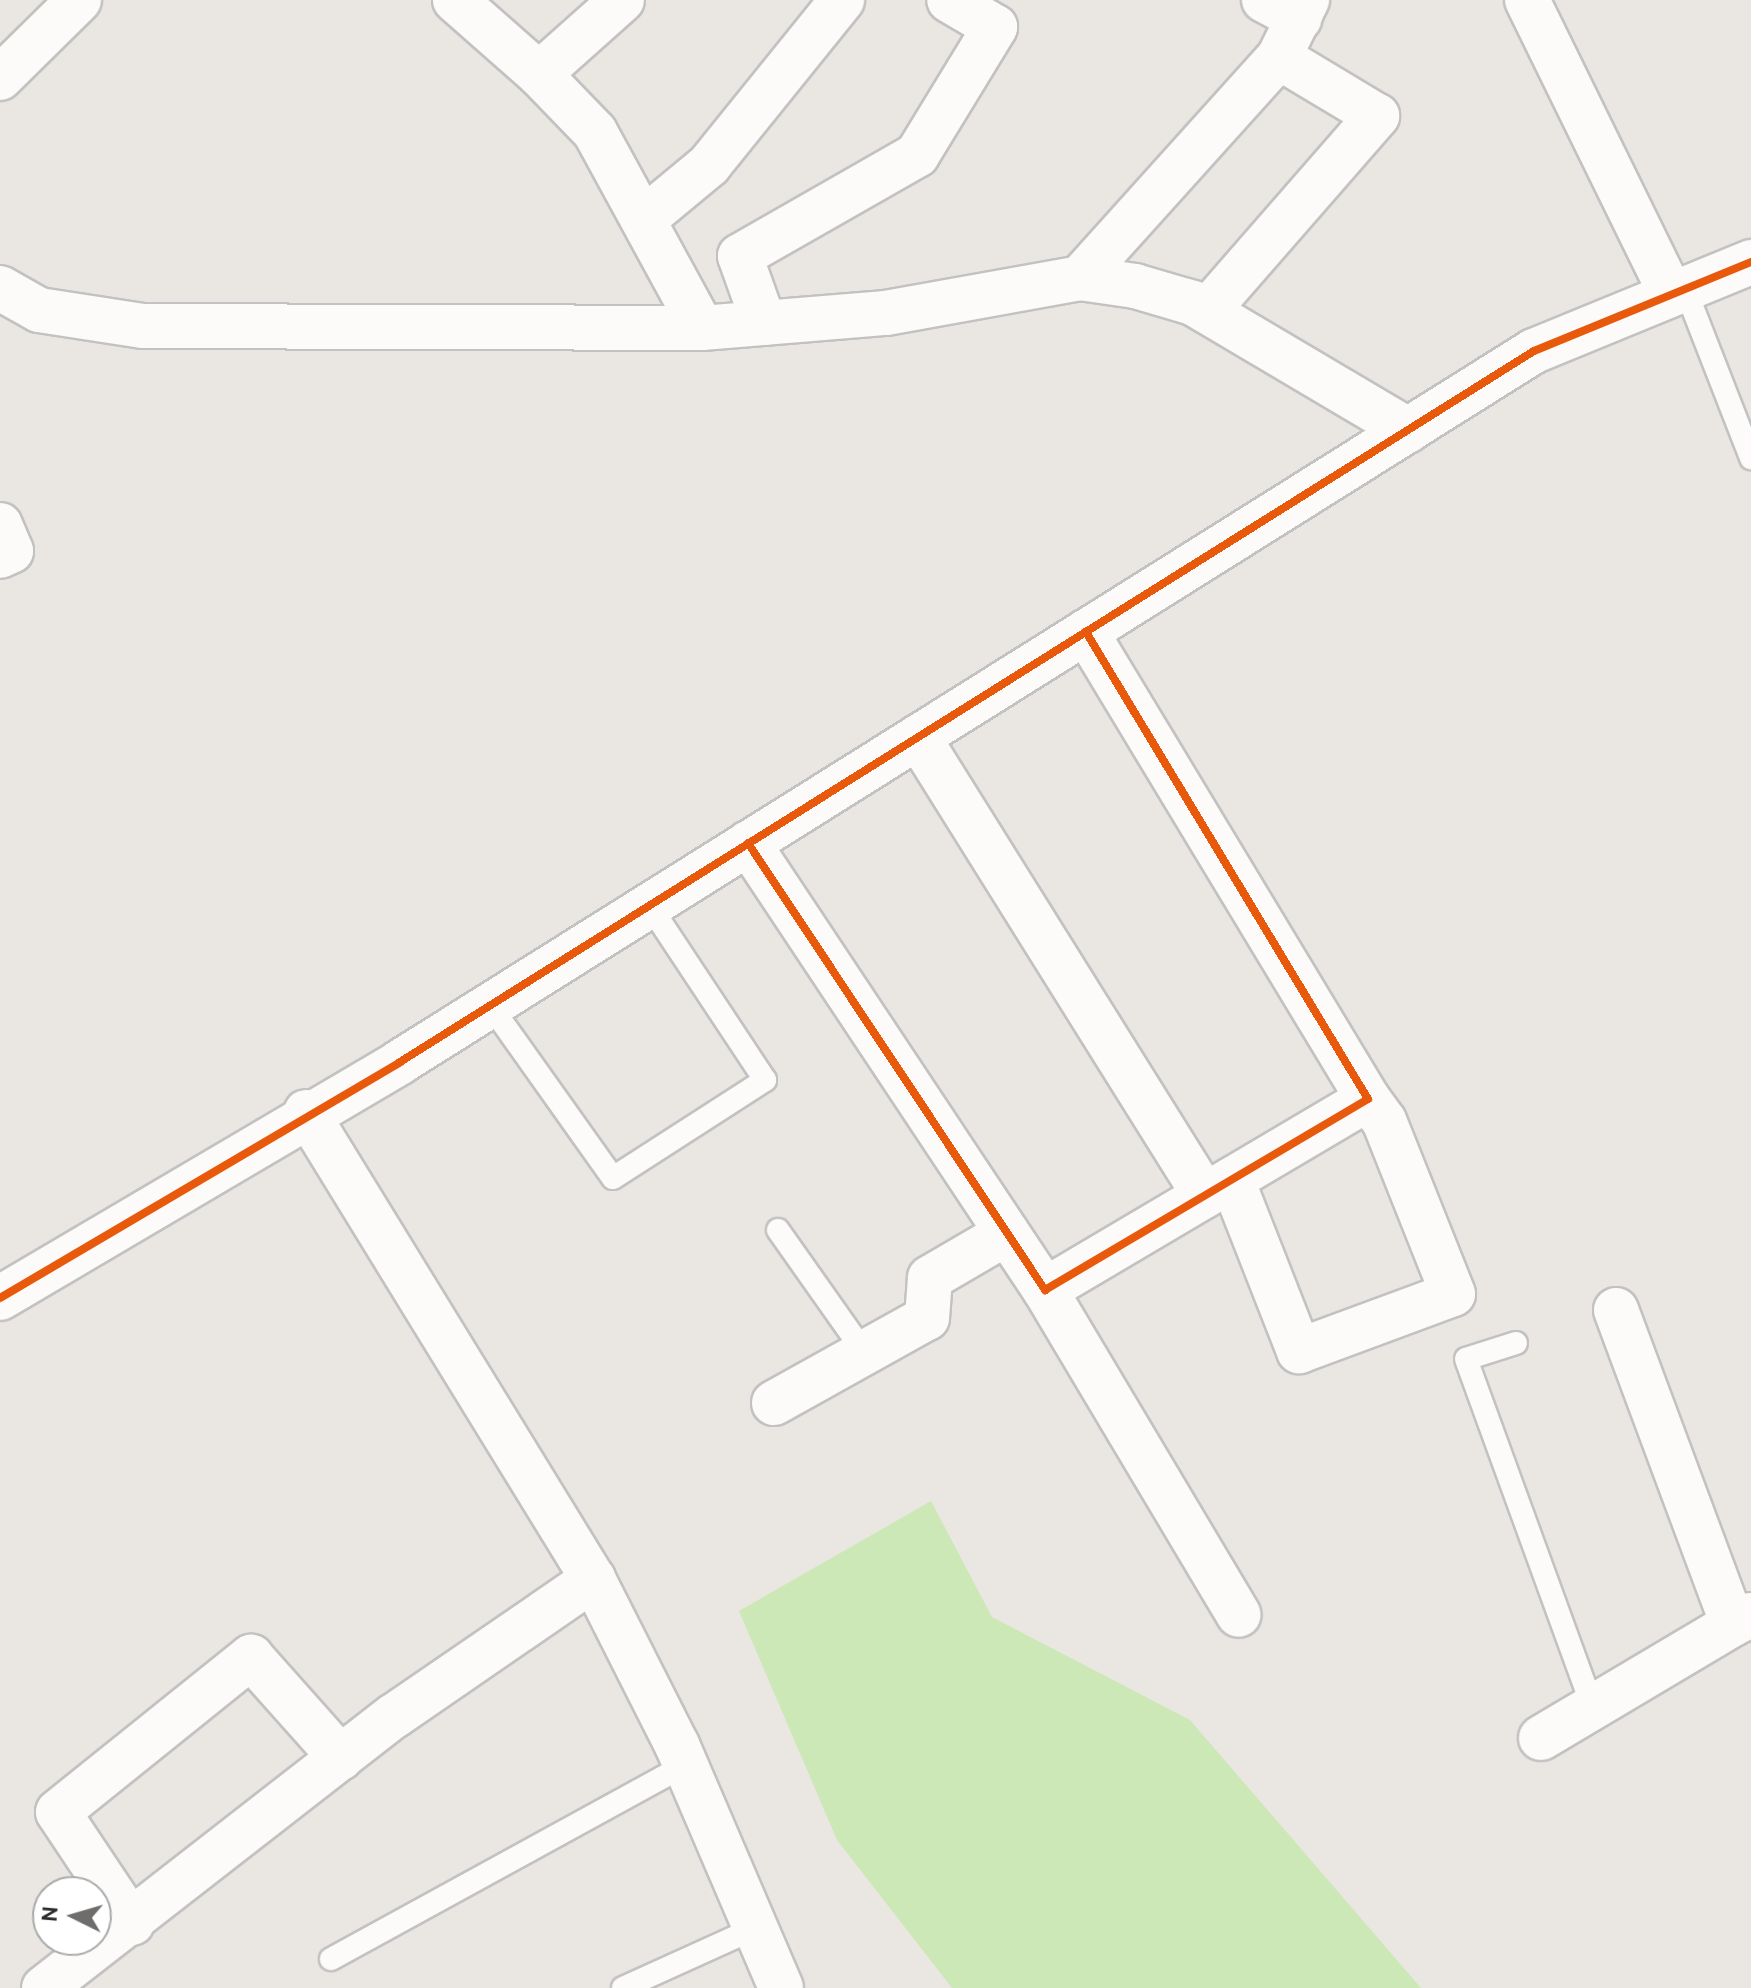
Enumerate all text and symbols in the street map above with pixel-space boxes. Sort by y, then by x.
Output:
north arrow [32,1876,112,1956]
text: N [35,1905,64,1923]

